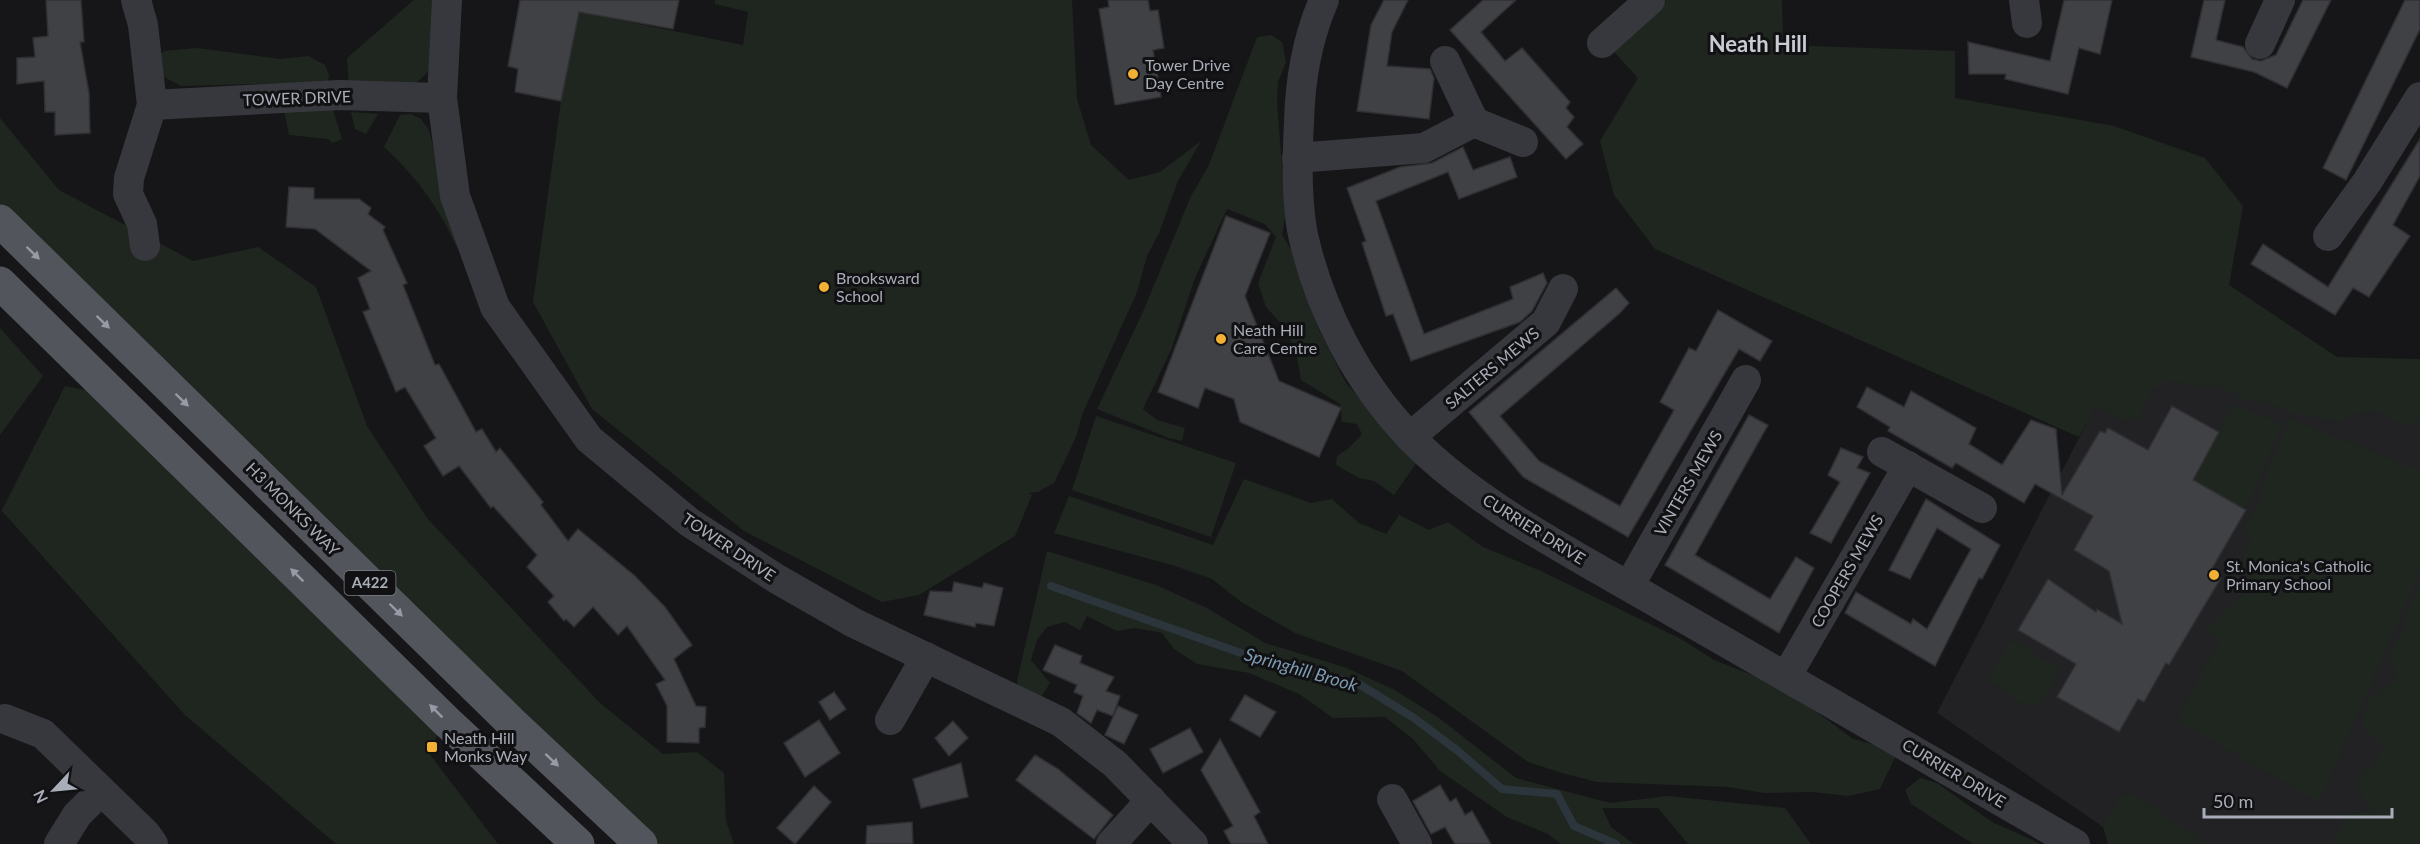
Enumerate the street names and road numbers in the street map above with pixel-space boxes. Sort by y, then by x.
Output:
street label: TOWER DRIVE [243,86,351,109]
street label: SALTERS MEWS [1441,323,1543,412]
street label: VINTERS MEWS [1650,427,1725,539]
street label: H3 MONKS WAY [243,458,344,559]
street label: CURRIER DRIVE [1480,489,1589,568]
street label: TOWER DRIVE [679,508,779,585]
street label: COOPERS MEWS [1807,511,1887,630]
road number: A422 [344,571,395,595]
street label: CURRIER DRIVE [1899,734,2009,811]

